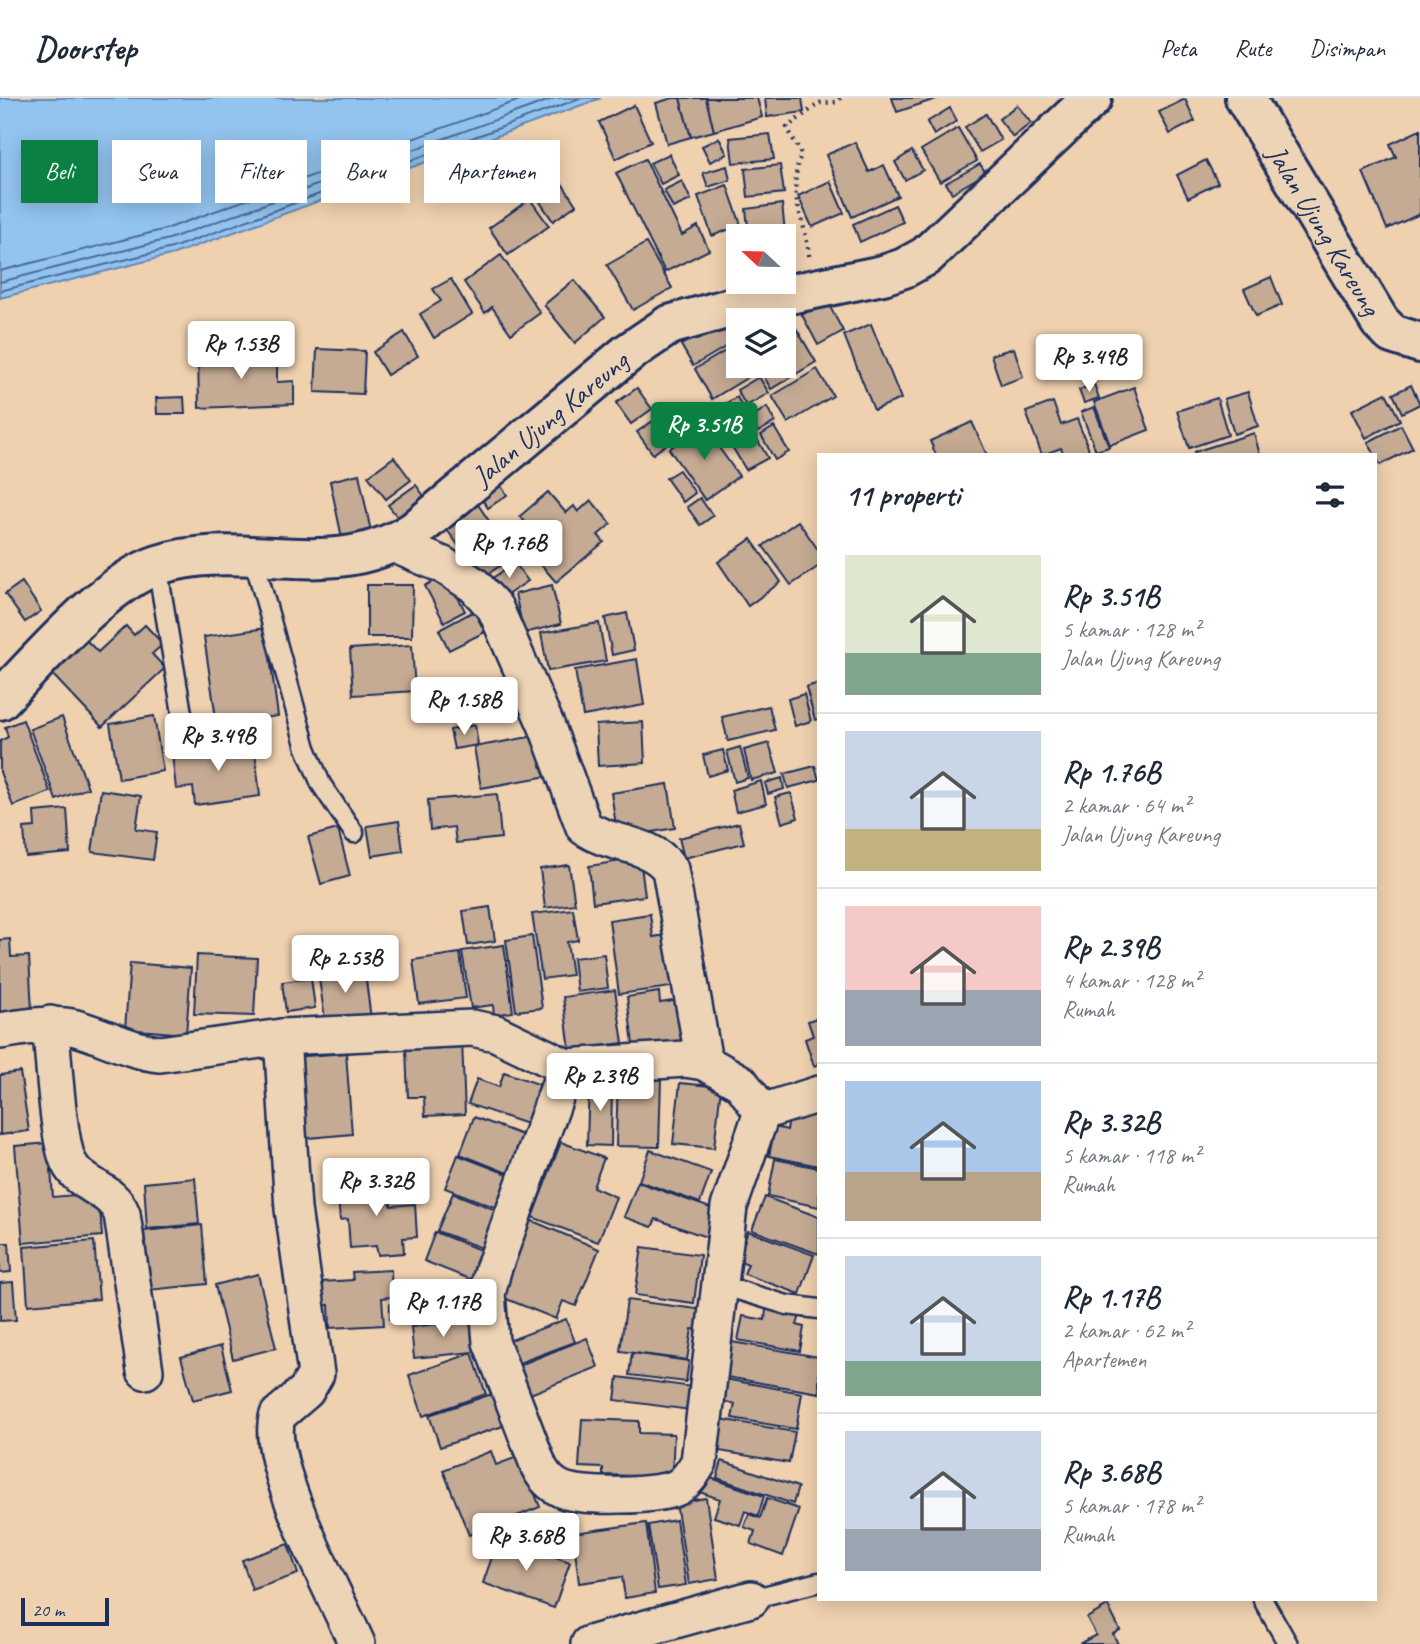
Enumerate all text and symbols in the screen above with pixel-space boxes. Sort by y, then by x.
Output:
text: Doorstep [35,27,136,69]
text: Peta [1160,33,1196,63]
text: Rute [1234,33,1271,63]
text: Disimpan [1309,33,1385,63]
street label: Jalan Ujung Kareung [1258,137,1390,323]
chip: Beli [21,140,98,203]
chip: Sewa [112,140,201,203]
chip: Filter [215,140,307,203]
chip: Baru [321,140,410,203]
chip: Apartemen [424,140,560,203]
north arrow [726,224,796,294]
map controls [726,224,796,378]
button: layers [726,308,796,378]
pin: Rp 1.53B [169,322,313,381]
text: Rp 1.53B [204,329,278,358]
pin: Rp 3.49B [1017,334,1161,394]
street label: Jalan Ujung Kareung [463,342,637,495]
text: Rp 3.49B [1052,342,1126,371]
pin: Rp 3.51B [632,402,776,462]
text: Rp 3.51B [667,410,741,439]
text: 11 properti [845,476,960,514]
icon: filters [1311,476,1349,514]
pin: Rp 1.76B [437,520,581,580]
text: Rp 1.76B [471,528,547,557]
text: Rp 3.51B [1062,577,1159,615]
icon: home [901,583,985,667]
text: 5 kamar · 128 m² [1062,615,1200,644]
text: Jalan Ujung Kareung [1062,644,1220,673]
pin: Rp 1.58B [392,678,536,737]
text: Rp 1.58B [427,685,501,714]
pin: Rp 3.49B [146,714,290,773]
text: Rp 3.49B [181,721,255,750]
text: Rp 1.76B [1062,753,1160,791]
icon: home [901,759,985,843]
text: 2 kamar · 64 m² [1062,791,1190,820]
text: Jalan Ujung Kareung [1062,820,1220,849]
text: Rp 2.39B [1062,928,1159,966]
icon: home [901,934,985,1018]
pin: Rp 2.53B [273,936,417,995]
text: Rp 2.53B [308,943,382,972]
text: 4 kamar · 128 m² [1062,966,1200,995]
text: Rumah [1062,995,1115,1024]
pin: Rp 2.39B [528,1054,672,1113]
text: Rp 2.39B [563,1061,637,1090]
text: Rp 3.32B [1062,1103,1160,1141]
icon: home [901,1109,985,1193]
text: 5 kamar · 118 m² [1062,1141,1200,1170]
pin: Rp 3.32B [304,1158,448,1218]
text: Rp 3.32B [339,1166,413,1195]
text: Rumah [1062,1170,1115,1199]
text: Rp 1.17B [1062,1278,1160,1316]
pin: Rp 1.17B [371,1280,515,1339]
icon: home [901,1284,985,1368]
text: Rp 1.17B [406,1287,480,1316]
text: 2 kamar · 62 m² [1062,1316,1190,1345]
text: Apartemen [1062,1345,1146,1374]
text: Rp 3.68B [1062,1453,1160,1491]
icon: home [901,1459,985,1543]
text: 5 kamar · 178 m² [1062,1491,1200,1520]
pin: Rp 3.68B [454,1514,598,1573]
text: Rumah [1062,1520,1115,1549]
text: Rp 3.68B [488,1521,564,1550]
scale bar [21,1595,108,1627]
text: 20 m [32,1598,64,1622]

